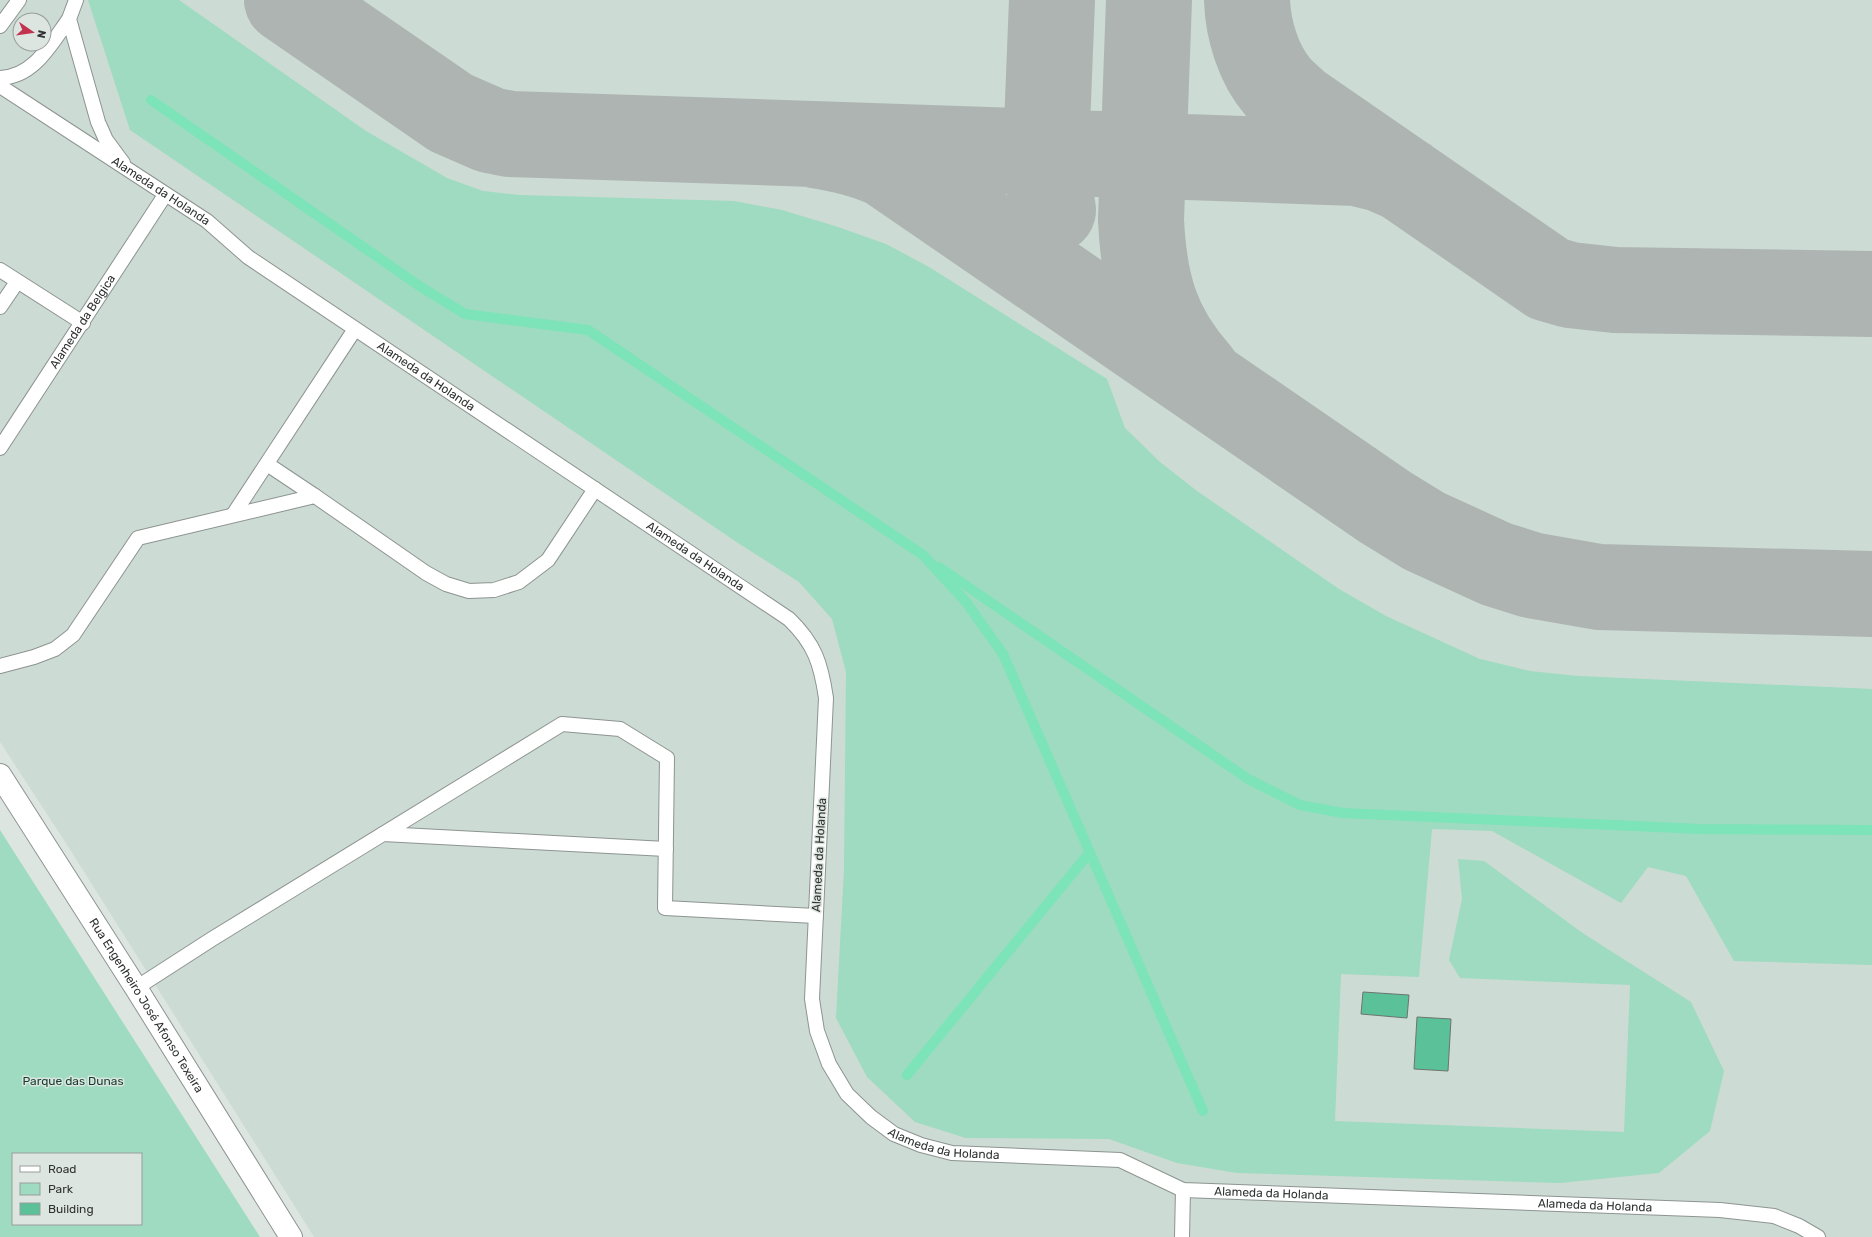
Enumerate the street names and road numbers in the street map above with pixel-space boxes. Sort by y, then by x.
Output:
street label: Alameda da Holanda [109,154,213,228]
street label: Alameda da Belgica [47,272,118,371]
street label: Alameda da Holanda [375,339,478,414]
street label: Alameda da Holanda [644,519,747,594]
street label: Alameda da Holanda [809,798,829,912]
street label: Rua Engenheiro José Afonso Texeira [86,916,206,1095]
street label: Alameda da Holanda [885,1125,1000,1162]
street label: Alameda da Holanda [1214,1184,1329,1202]
street label: Alameda da Holanda [1538,1196,1652,1214]

